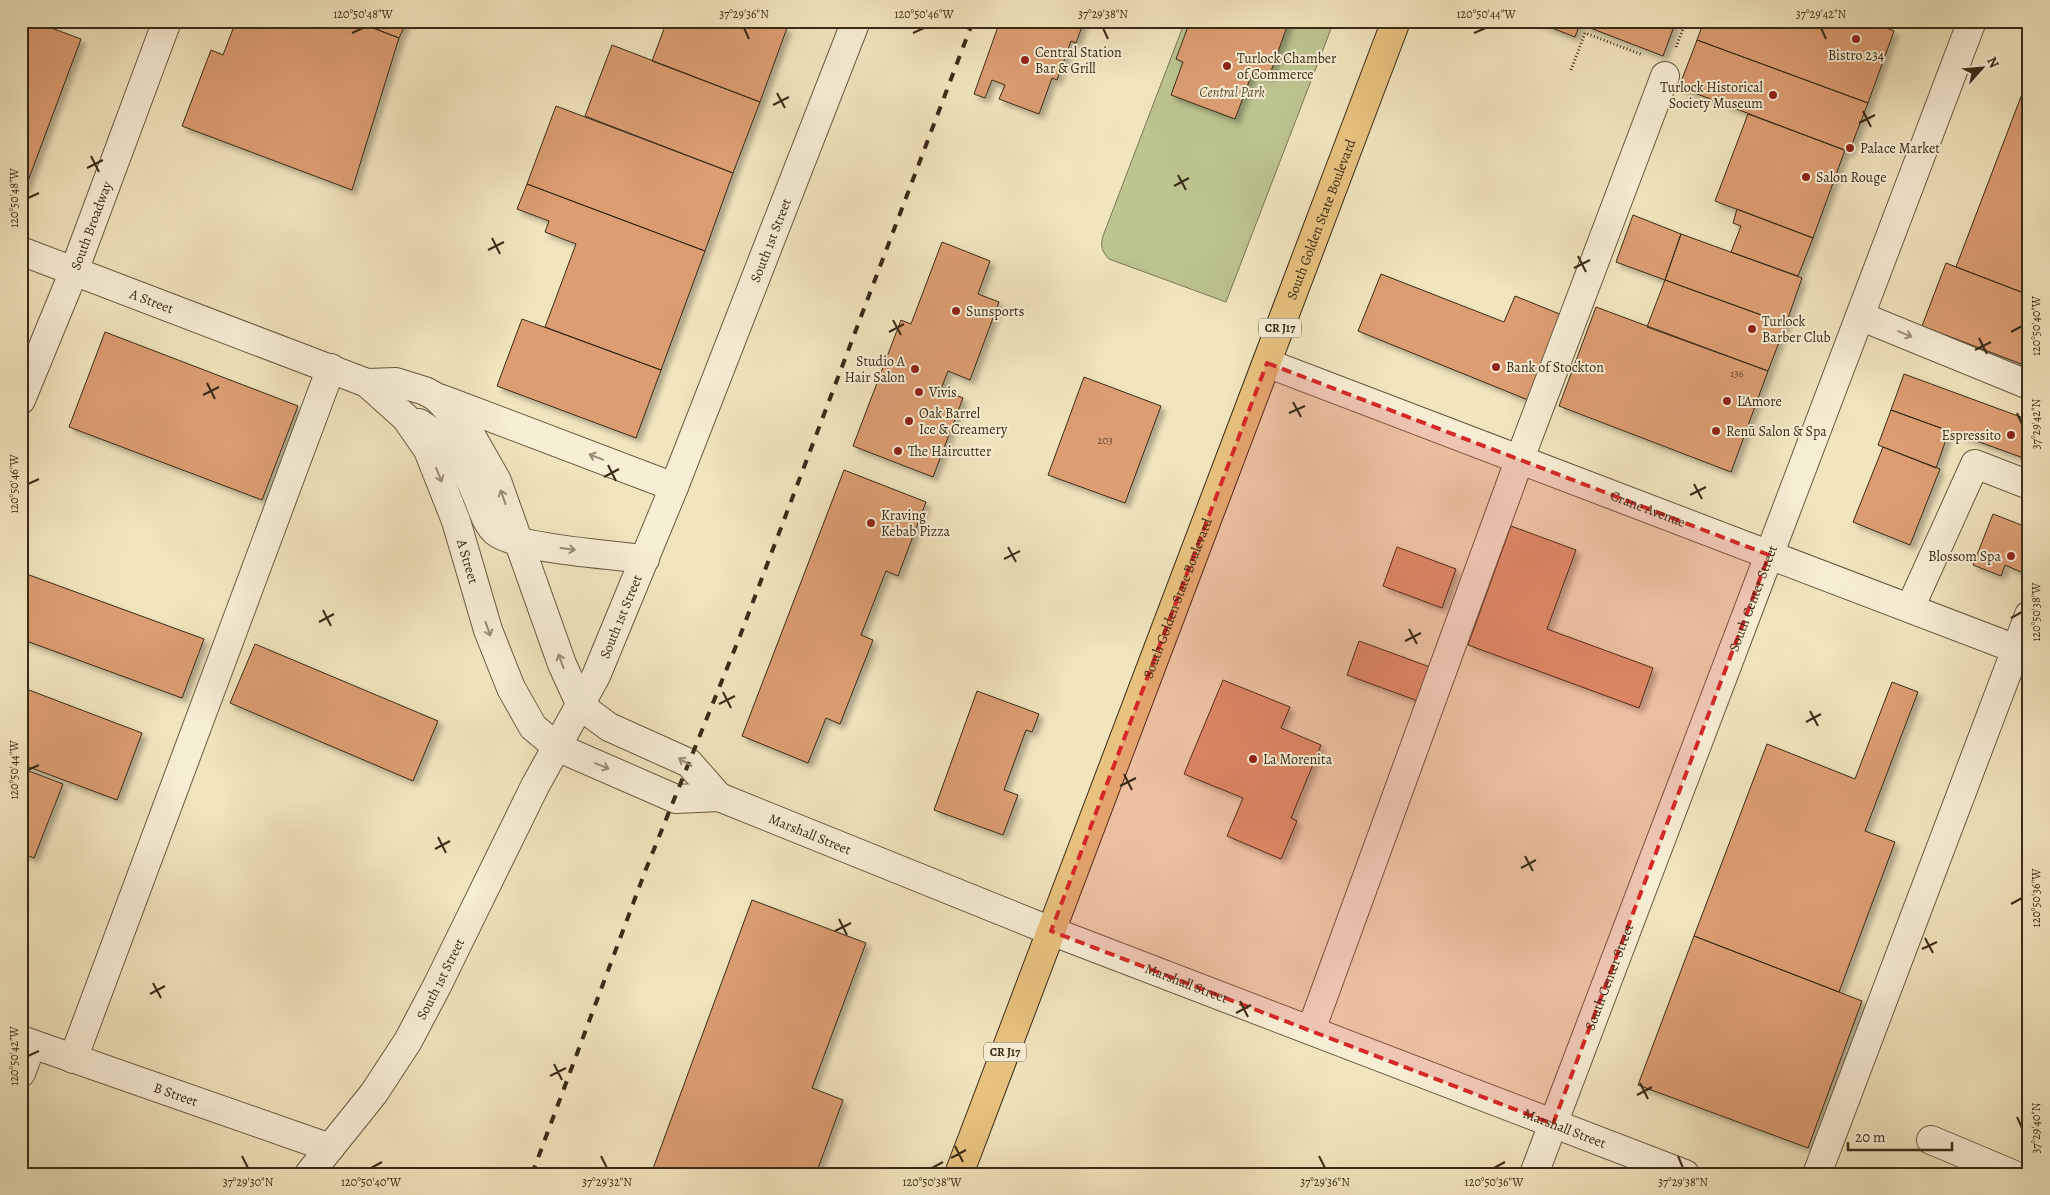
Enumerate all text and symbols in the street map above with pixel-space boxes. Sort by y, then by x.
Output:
text: 120°50'48"W [333,6,394,22]
text: 37°29'36"N [719,6,769,22]
text: 120°50'46"W [894,6,954,22]
text: 37°29'38"N [1078,6,1128,22]
text: 120°50'44"W [1456,6,1516,22]
text: 37°29'42"N [1796,6,1846,22]
marker: Bistro 234 [1850,33,1862,45]
north arrow [1958,42,2008,92]
place label: Central Station Bar & Grill [1035,43,1122,78]
place label: Bistro 234 [1828,46,1884,65]
place label: Turlock Chamber of Commerce [1237,49,1337,84]
text: N [1982,53,2004,71]
marker: Central Station Bar & Grill [1019,54,1031,66]
marker: Turlock Chamber of Commerce [1221,60,1233,72]
place label: Turlock Historical Society Museum [1660,78,1764,113]
park label: Central Park [1199,83,1265,102]
marker: Turlock Historical Society Museum [1767,89,1779,101]
street label: South Golden State Boulevard [1282,136,1361,302]
place label: Palace Market [1860,139,1940,158]
marker: Palace Market [1844,142,1856,154]
text: 120°50'48"W [6,167,22,228]
place label: Salon Rouge [1816,168,1886,187]
marker: Salon Rouge [1800,171,1812,183]
street label: South Broadway [66,178,117,273]
street label: South 1st Street [746,195,796,285]
street label: A Street [126,284,177,318]
text: 120°50'40"W [2028,295,2044,356]
place label: Sunsports [966,302,1024,321]
marker: Sunsports [950,305,962,317]
place label: Turlock Barber Club [1762,312,1831,347]
road number: CR J17 [1259,318,1301,338]
marker: Turlock Barber Club [1746,323,1758,335]
one-way arrow [1897,330,1912,340]
place label: Studio A Hair Salon [844,352,906,387]
place label: Bank of Stockton [1506,358,1604,377]
marker: Bank of Stockton [1490,361,1502,373]
marker: Studio A Hair Salon [909,363,921,375]
house number: 136 [1730,366,1744,381]
place label: Vivis [928,383,957,402]
marker: Vivis [913,386,925,398]
place label: L'Amore [1737,392,1782,411]
marker: L'Amore [1721,395,1733,407]
text: 37°29'42"N [2028,399,2044,449]
place label: Oak Barrel Ice & Creamery [919,404,1008,439]
marker: Oak Barrel Ice & Creamery [903,415,915,427]
place label: Renū Salon & Spa [1726,422,1827,441]
marker: Renū Salon & Spa [1710,425,1722,437]
place label: Espressito [1941,426,2001,445]
marker: Espressito [2005,429,2017,441]
house number: 203 [1097,433,1113,448]
place label: The Haircutter [908,442,992,461]
marker: The Haircutter [892,445,904,457]
one-way arrow [589,452,604,461]
text: 120°50'46"W [6,454,22,514]
one-way arrow [434,467,444,482]
street label: Crane Avenue [1608,486,1688,532]
one-way arrow [498,490,507,506]
place label: Kraving Kebab Pizza [881,506,951,541]
street label: South Golden State Boulevard [1139,515,1217,681]
marker: Kraving Kebab Pizza [865,517,877,529]
street label: A Street [452,536,483,586]
street label: South Center Street [1724,542,1782,654]
one-way arrow [560,544,576,554]
place label: Blossom Spa [1928,547,2001,566]
marker: Blossom Spa [2005,550,2017,562]
street label: South 1st Street [595,572,647,661]
text: 120°50'38"W [2028,582,2044,642]
one-way arrow [484,621,493,637]
one-way arrow [556,653,565,669]
text: 120°50'44"W [6,740,22,800]
place label: La Morenita [1263,750,1333,769]
marker: La Morenita [1247,753,1259,765]
one-way arrow [679,757,693,767]
one-way arrow [594,761,609,771]
street label: Marshall Street [766,809,854,860]
text: 120°50'36"W [2028,868,2044,927]
street label: South Center Street [1581,921,1638,1033]
street label: South 1st Street [412,935,469,1023]
street label: Marshall Street [1142,959,1231,1008]
text: 120°50'42"W [6,1025,22,1086]
road number: CR J17 [984,1042,1026,1062]
street label: B Street [151,1078,201,1111]
text: 37°29'40"N [2028,1102,2044,1153]
street label: Marshall Street [1520,1104,1609,1153]
scale bar [1848,1120,1951,1152]
text: 20 m [1855,1127,1886,1147]
text: 37°29'30"N [223,1174,274,1190]
text: 120°50'40"W [341,1174,402,1190]
text: 37°29'32"N [582,1174,632,1190]
text: 120°50'38"W [902,1174,962,1190]
text: 37°29'36"N [1300,1174,1350,1190]
text: 120°50'36"W [1465,1174,1524,1190]
text: 37°29'38"N [1658,1174,1708,1190]

